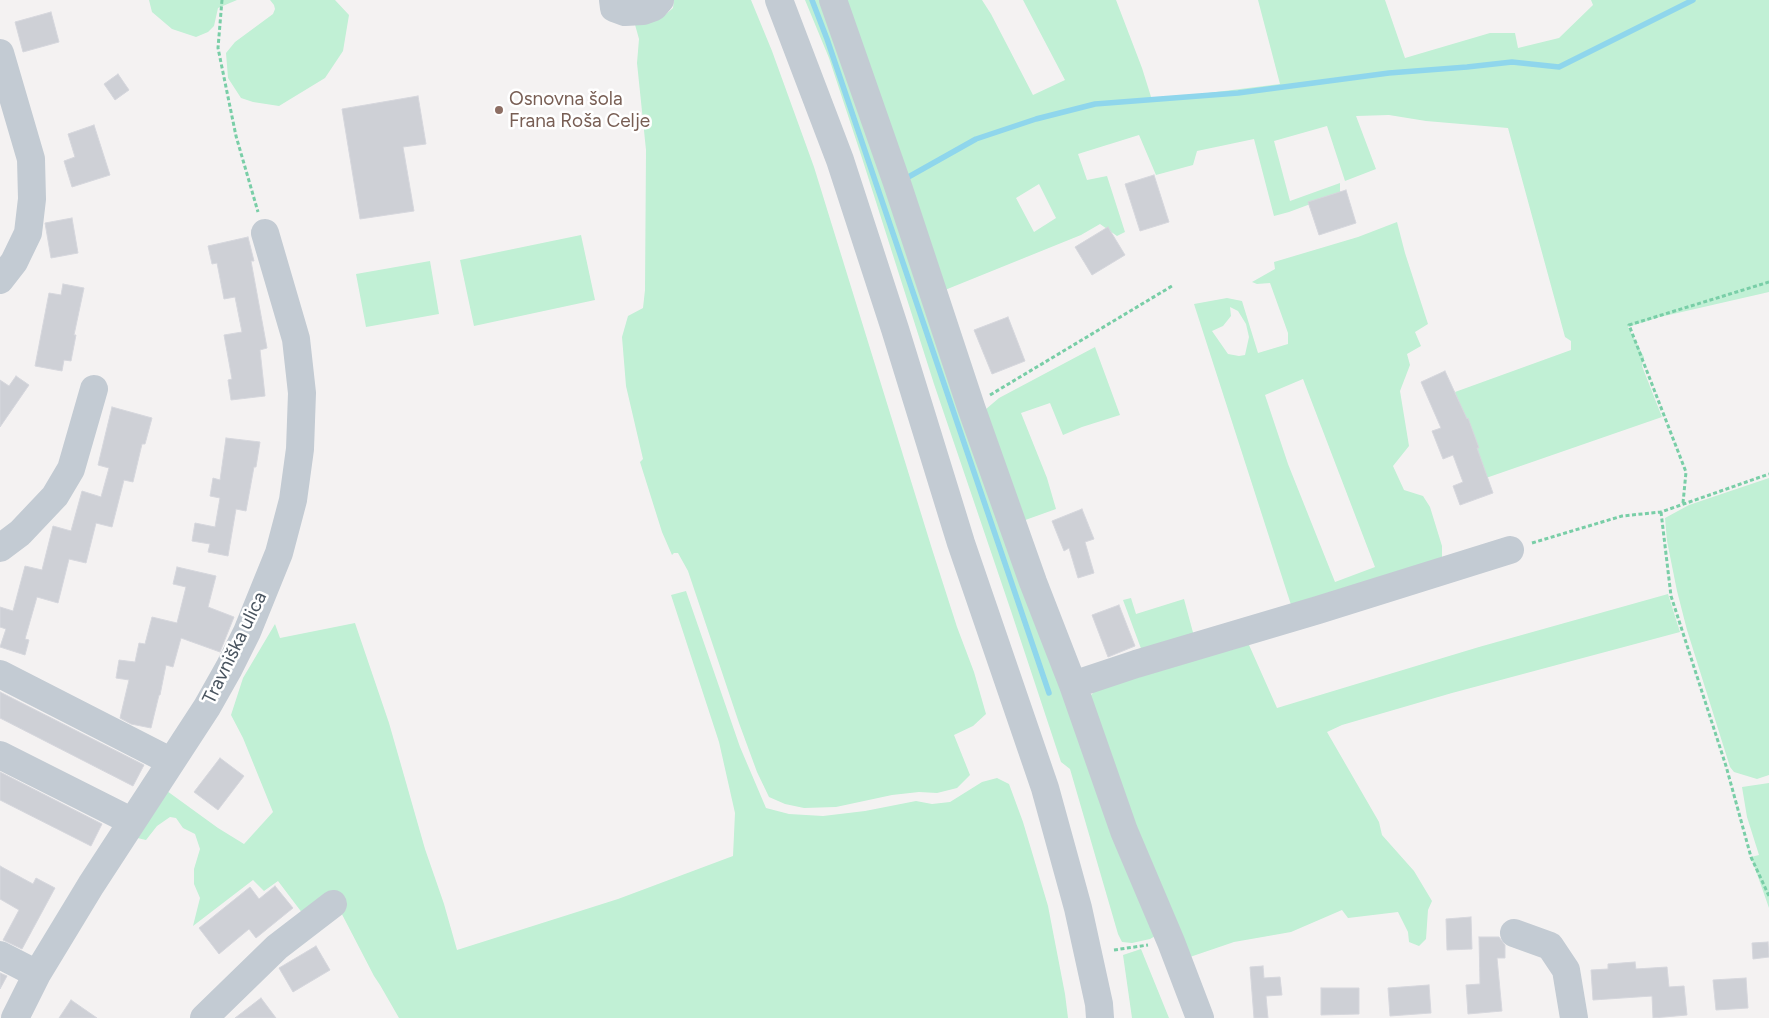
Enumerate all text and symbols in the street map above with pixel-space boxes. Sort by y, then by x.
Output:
place label: Osnovna šola Frana Roša Celje [509,88,650,132]
marker: Osnovna šola Frana Roša Celje [493,104,505,116]
street label: Travniška ulica [198,588,272,708]

